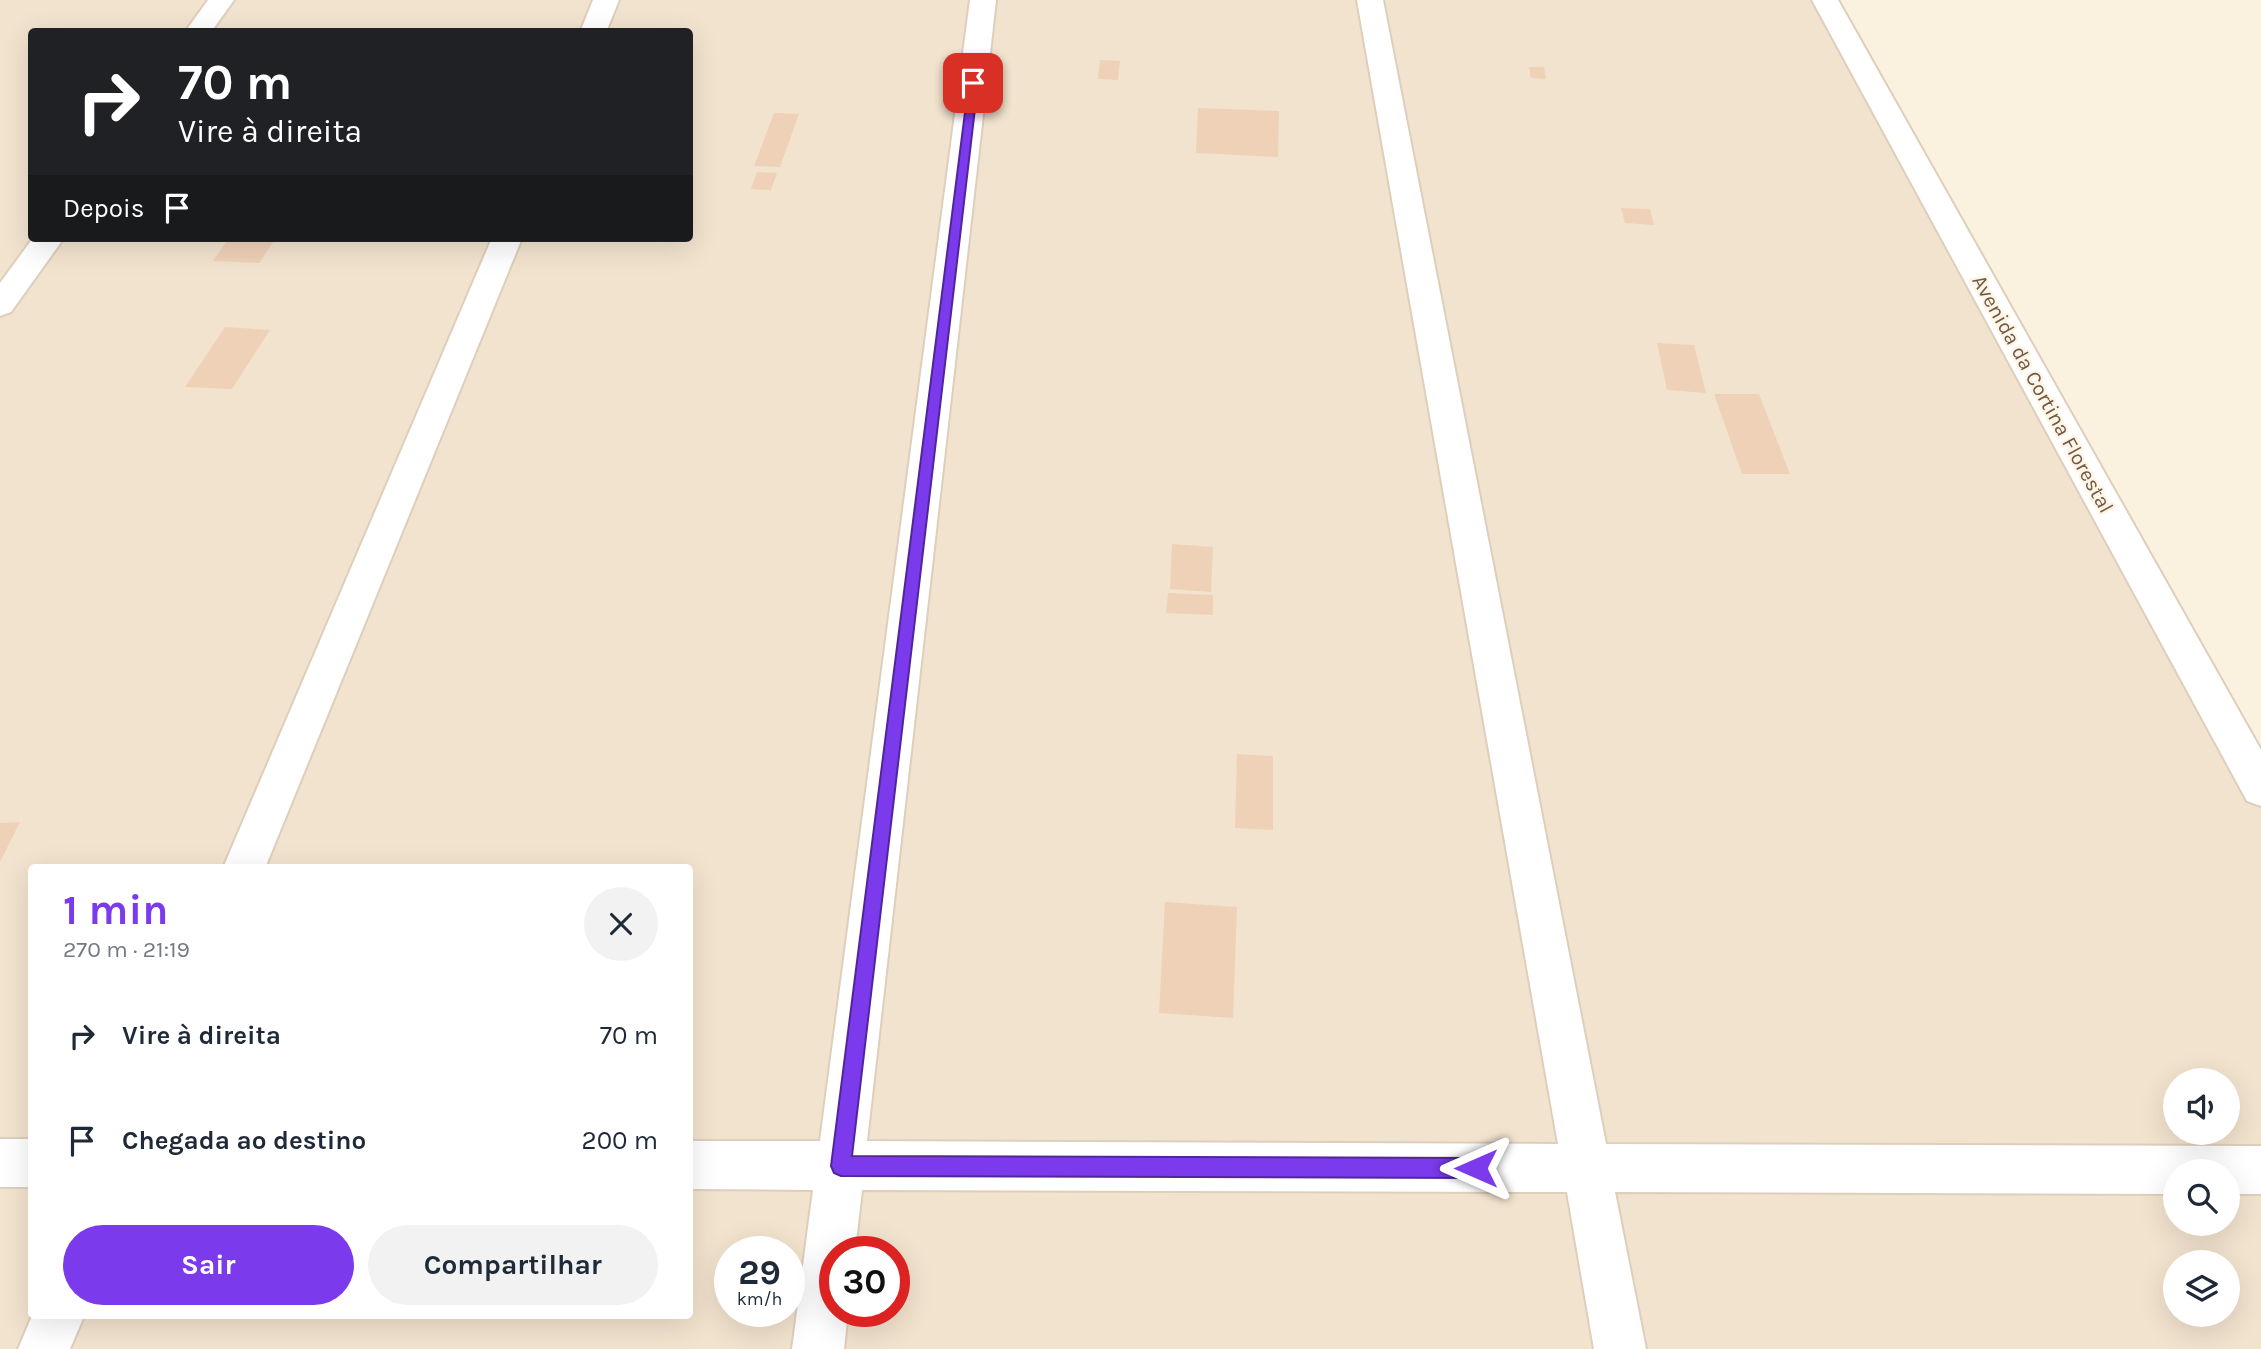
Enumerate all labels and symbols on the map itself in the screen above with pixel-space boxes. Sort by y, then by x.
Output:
pin [943,53,1003,113]
street label: Avenida da Cortina Florestal [1967,271,2119,517]
position arrow [1439,1131,1513,1205]
speed limit sign: 30 [819,1236,910,1327]

